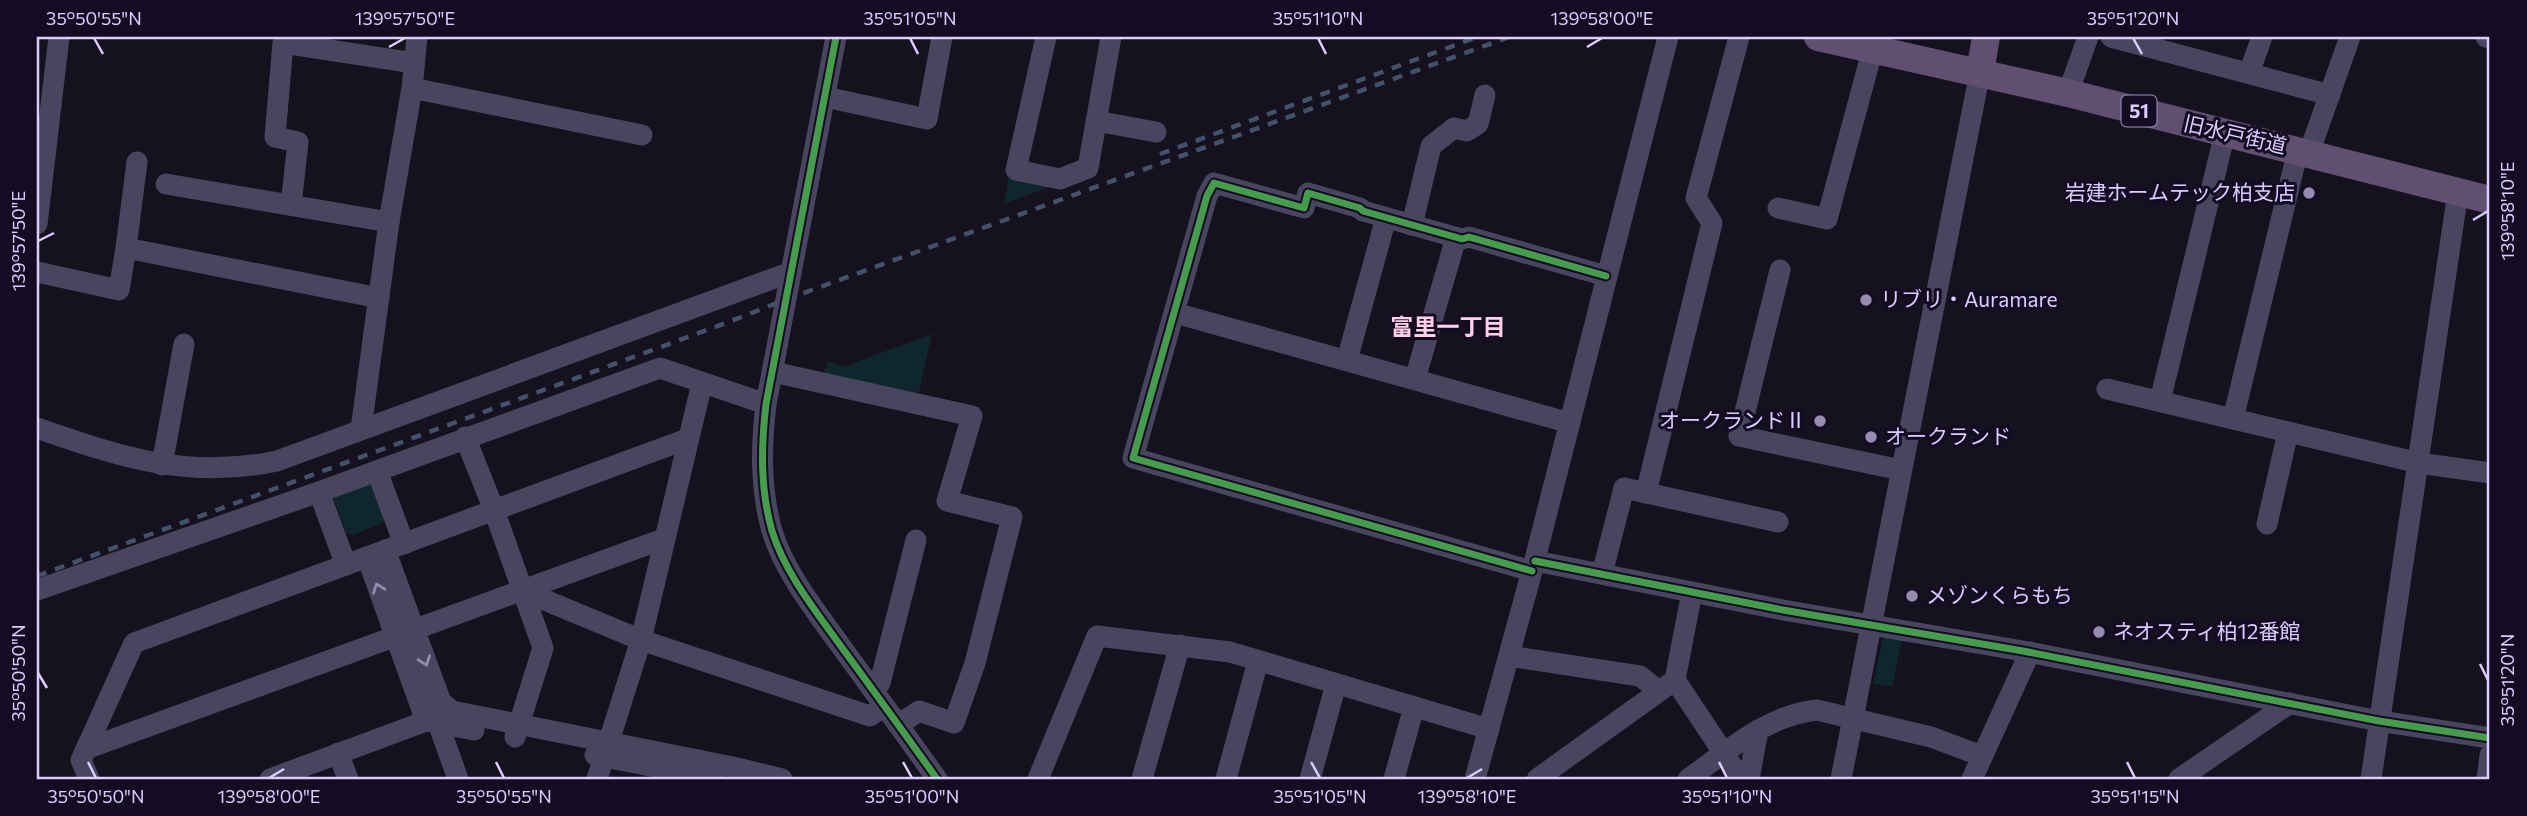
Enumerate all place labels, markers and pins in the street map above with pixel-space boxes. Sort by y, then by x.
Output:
place label: 岩建ホームテック柏支店 [2065,179,2295,204]
marker: 岩建ホームテック柏支店 [2301,185,2317,201]
place label: リブリ・Auramare [1880,286,2058,311]
marker: リブリ・Auramare [1858,292,1874,308]
place label: オークランドⅡ [1659,407,1806,432]
marker: オークランドⅡ [1812,413,1828,429]
place label: オークランド [1885,423,2011,448]
marker: オークランド [1863,429,1879,445]
place label: メゾンくらもち [1926,582,2073,607]
marker: メゾンくらもち [1904,588,1920,604]
place label: ネオスティ柏12番館 [2113,618,2300,643]
marker: ネオスティ柏12番館 [2091,624,2107,640]

